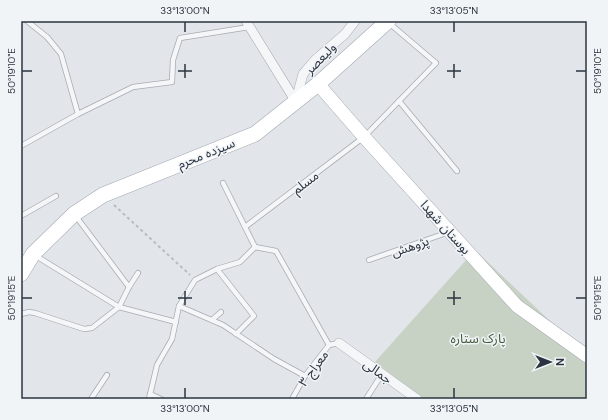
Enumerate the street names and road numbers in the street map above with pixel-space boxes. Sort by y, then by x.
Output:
street label: ولیعصر [300,39,340,79]
street label: سیزده محرم [175,134,238,174]
street label: مسلم [289,167,323,200]
street label: بوستان شهدا [417,197,475,258]
street label: پژوهش [389,232,432,262]
street label: معراج ۳ [295,347,334,391]
street label: جمالی [360,355,396,388]

